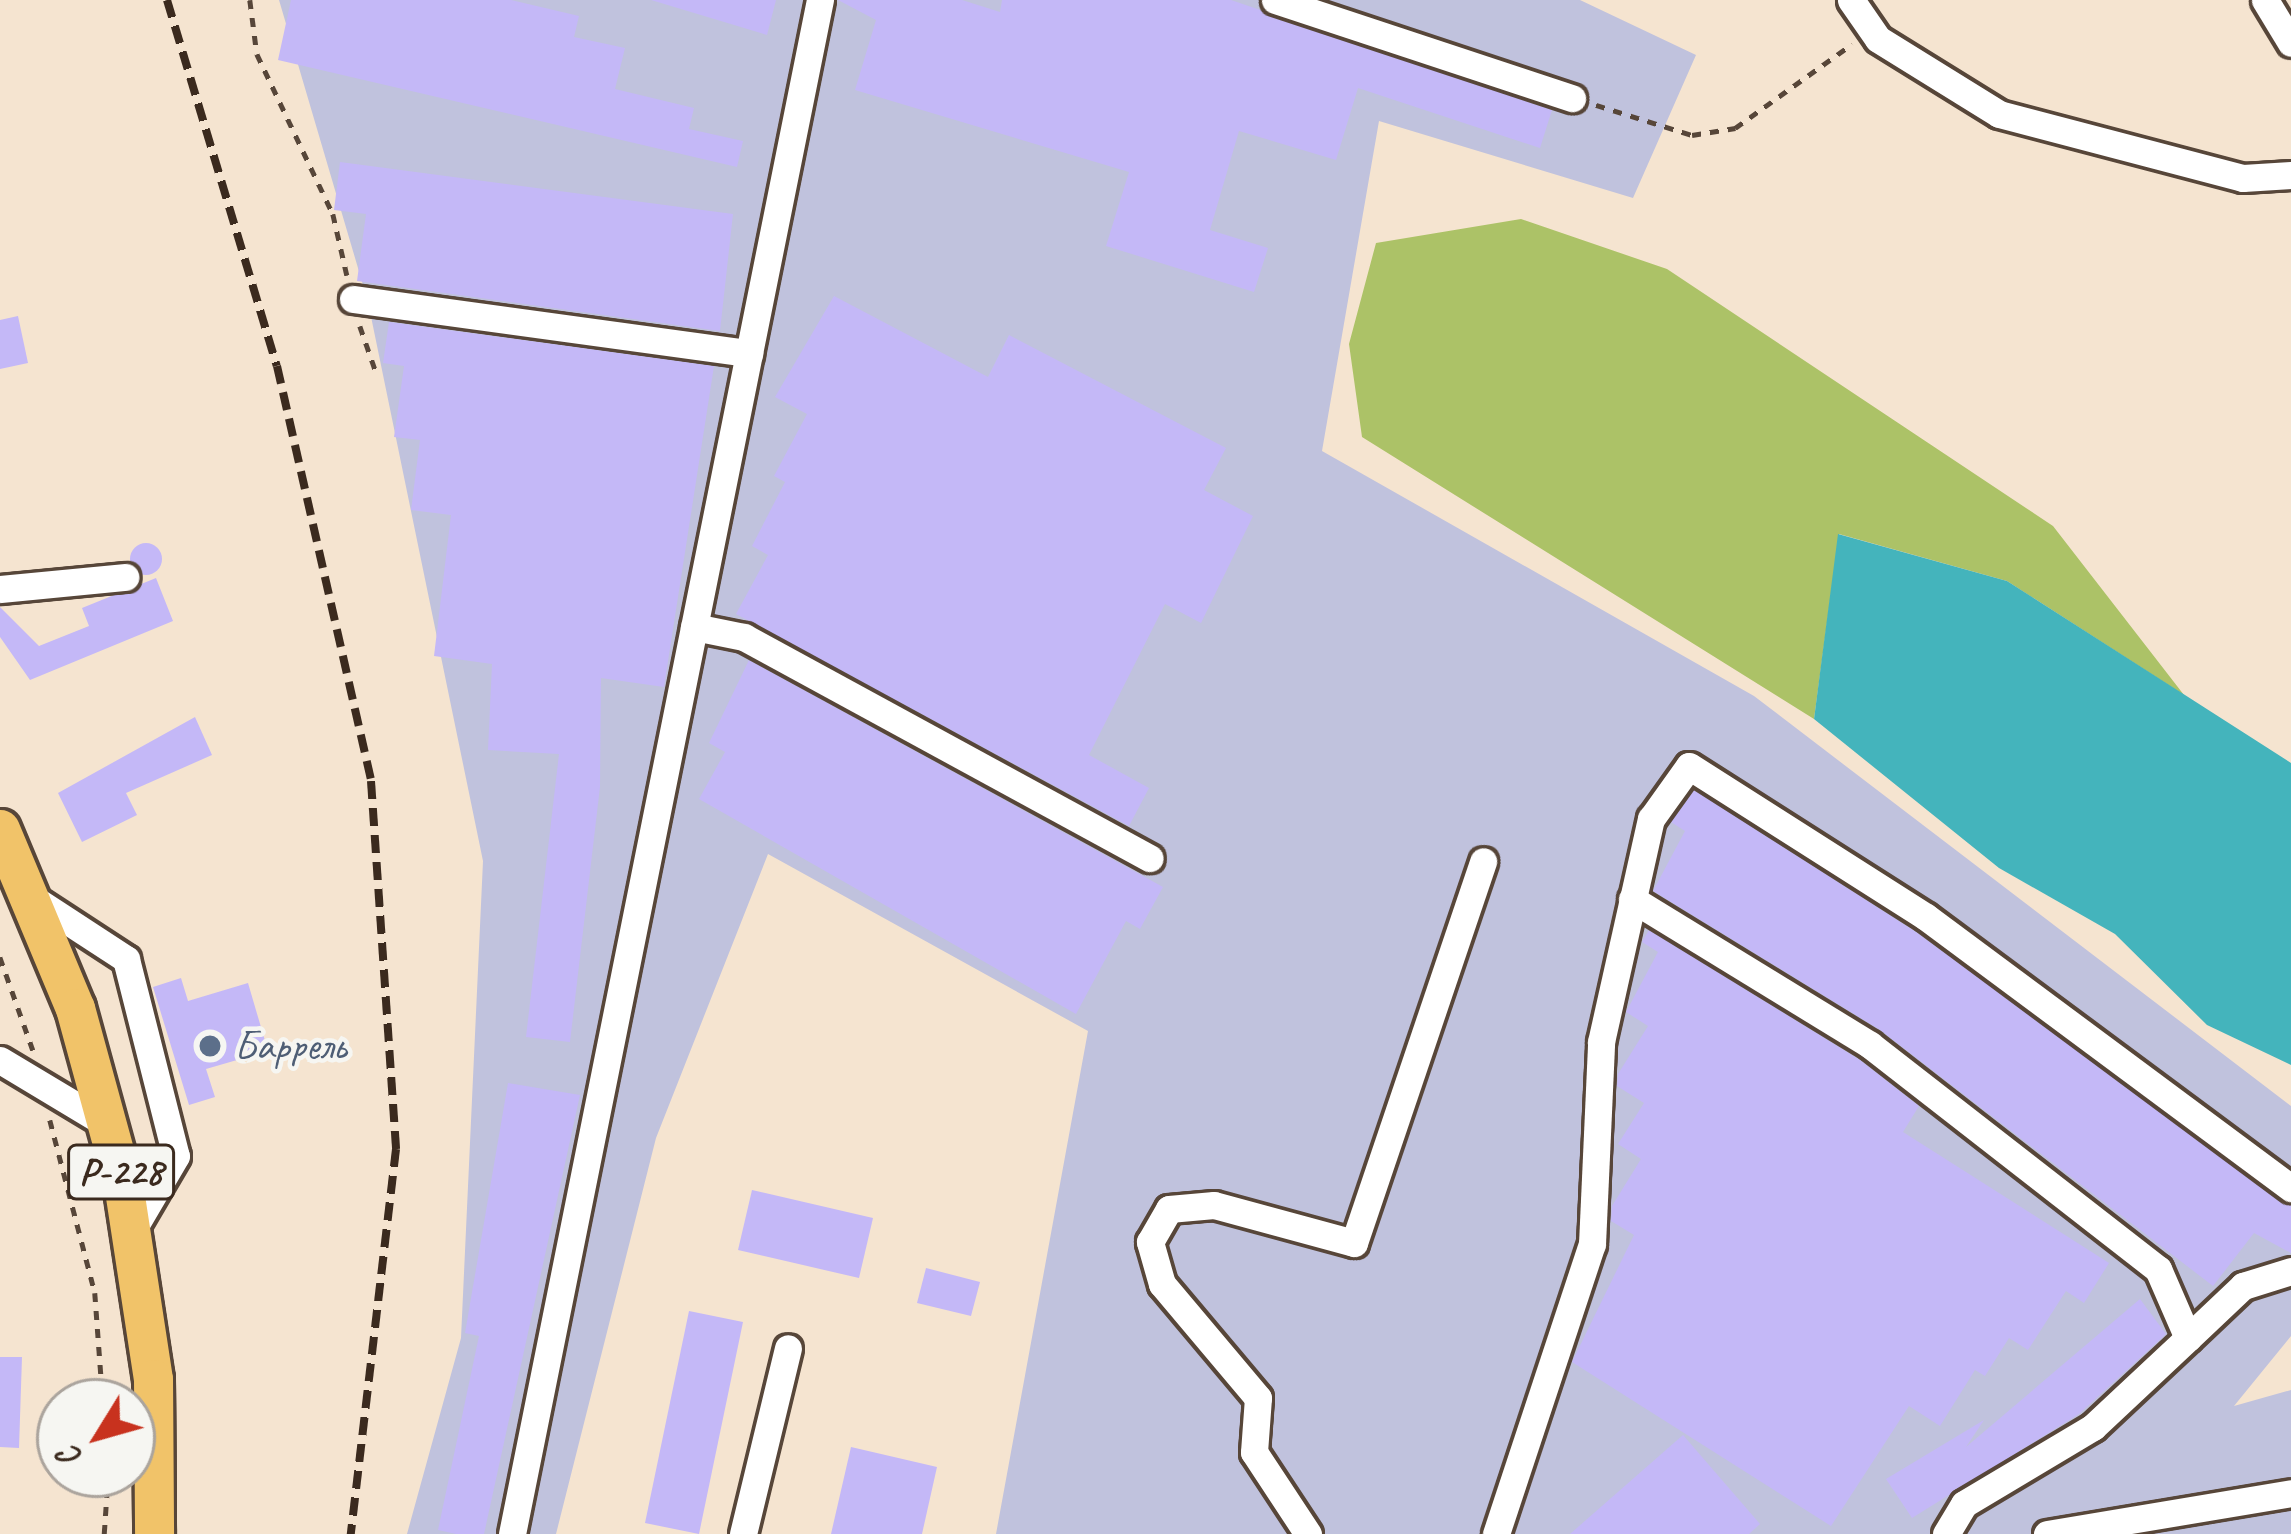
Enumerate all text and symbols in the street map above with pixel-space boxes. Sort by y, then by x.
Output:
place label: Баррель [234,1021,346,1071]
marker: Баррель [197,1033,223,1059]
road number: Р-228 [67,1139,175,1205]
north arrow [36,1378,156,1498]
text: С [48,1439,91,1477]

